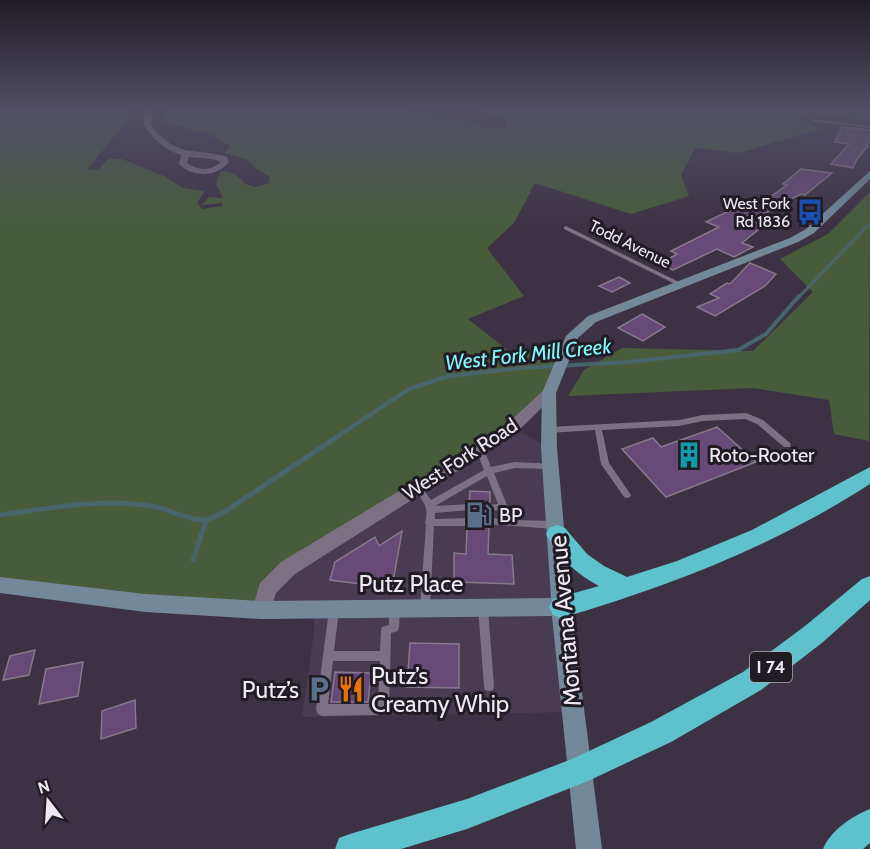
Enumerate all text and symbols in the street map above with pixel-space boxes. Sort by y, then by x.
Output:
place label: West Fork Rd 1836 [723,194,791,231]
bus stop icon: West Fork Rd 1836 [795,197,825,227]
street label: Todd Avenue [586,216,674,272]
water label: West Fork Mill Creek [444,333,613,375]
street label: West Fork Road [398,413,522,505]
building icon: Roto-Rooter [674,440,704,470]
place label: Roto-Rooter [709,443,815,467]
fuel station icon: BP [464,500,494,530]
place label: BP [499,503,522,527]
street label: Montana Avenue [543,534,587,708]
street label: Putz Place [359,569,463,598]
road number: I 74 [750,652,792,682]
place label: Putz’s Creamy Whip [371,661,509,718]
parking icon: Putz’s [304,674,334,704]
restaurant icon: Putz’s Creamy Whip [336,674,366,704]
place label: Putz’s [242,675,299,704]
north arrow [18,771,78,831]
text: N [36,776,52,798]

